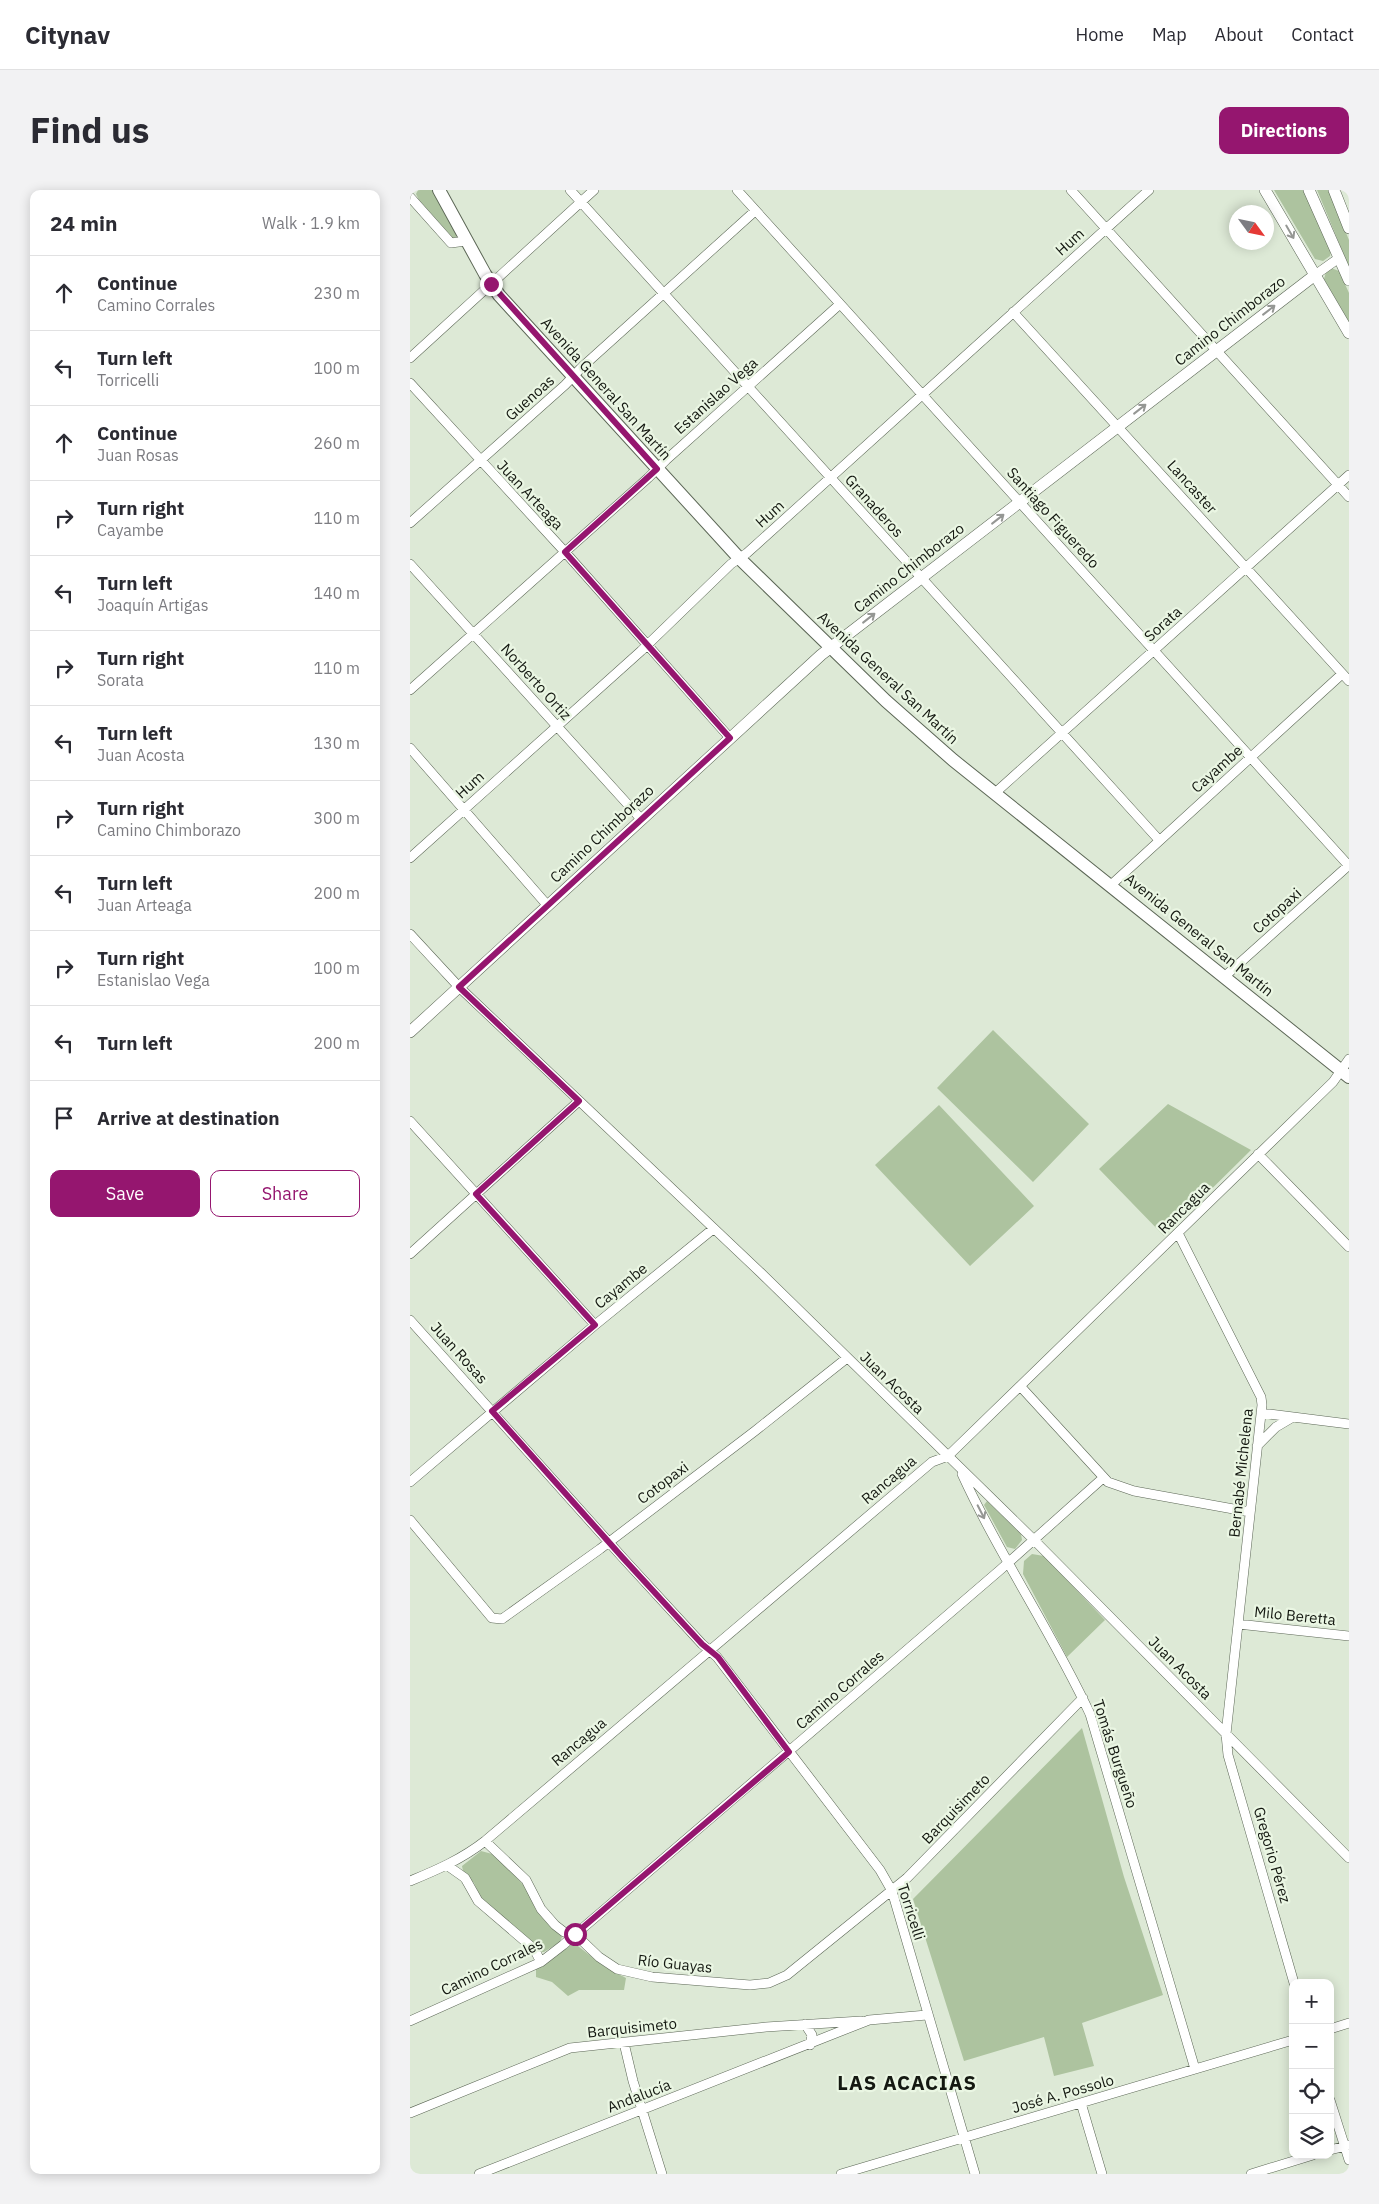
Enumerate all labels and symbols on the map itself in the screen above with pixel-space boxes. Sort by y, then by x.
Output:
north arrow [1229,205,1274,250]
street label: Hum [1051,224,1088,259]
one-way arrow [1285,225,1295,240]
street label: Camino Chimborazo [1171,272,1289,370]
route end [480,273,503,296]
one-way arrow [1262,305,1276,315]
street label: Avenida General San Martín [537,313,676,464]
street label: Estanislao Vega [670,353,761,438]
street label: Guenoas [501,371,558,425]
one-way arrow [1133,404,1146,415]
street label: Juan Arteaga [493,456,568,534]
street label: Lancaster [1163,456,1222,518]
street label: Santiago Figueredo [1003,463,1104,572]
street label: Granaderos [841,470,908,541]
street label: Hum [751,496,788,531]
one-way arrow [991,514,1005,524]
street label: Camino Chimborazo [850,519,968,617]
street label: Sorata [1140,602,1185,645]
street label: Avenida General San Martín [814,607,963,748]
one-way arrow [862,613,875,624]
street label: Norberto Ortiz [497,640,576,724]
street label: Cayambe [1187,741,1246,797]
street label: Hum [451,767,488,802]
street label: Camino Chimborazo [546,781,658,887]
street label: Avenida General San Martín [1121,869,1278,1000]
street label: Cotopaxi [1248,884,1305,938]
street label: Rancagua [1154,1178,1214,1238]
street label: Cayambe [590,1259,651,1313]
street label: Juan Rosas [427,1318,492,1387]
street label: Juan Acosta [856,1347,929,1418]
street label: Bernabé Michelena [1224,1407,1257,1538]
street label: Rancagua [857,1451,920,1508]
street label: Cotopaxi [633,1457,692,1508]
one-way arrow [977,1504,986,1519]
street label: Milo Beretta [1253,1602,1337,1629]
street label: Juan Acosta [1145,1632,1216,1703]
street label: Camino Corrales [792,1646,888,1733]
street label: Tomás Burgueño [1089,1697,1142,1811]
street label: Rancagua [547,1713,610,1770]
street label: Barquisimeto [917,1770,994,1848]
street label: Gregorio Pérez [1250,1805,1295,1905]
street label: Torricelli [893,1881,930,1943]
route start [564,1923,587,1946]
street label: Camino Corrales [438,1934,546,1999]
street label: Río Guayas [637,1950,713,1977]
street label: Barquisimeto [586,2013,678,2042]
district label: LAS ACACIAS [837,2069,977,2096]
street label: José A. Possolo [1010,2070,1116,2117]
street label: Andalucía [604,2075,673,2116]

